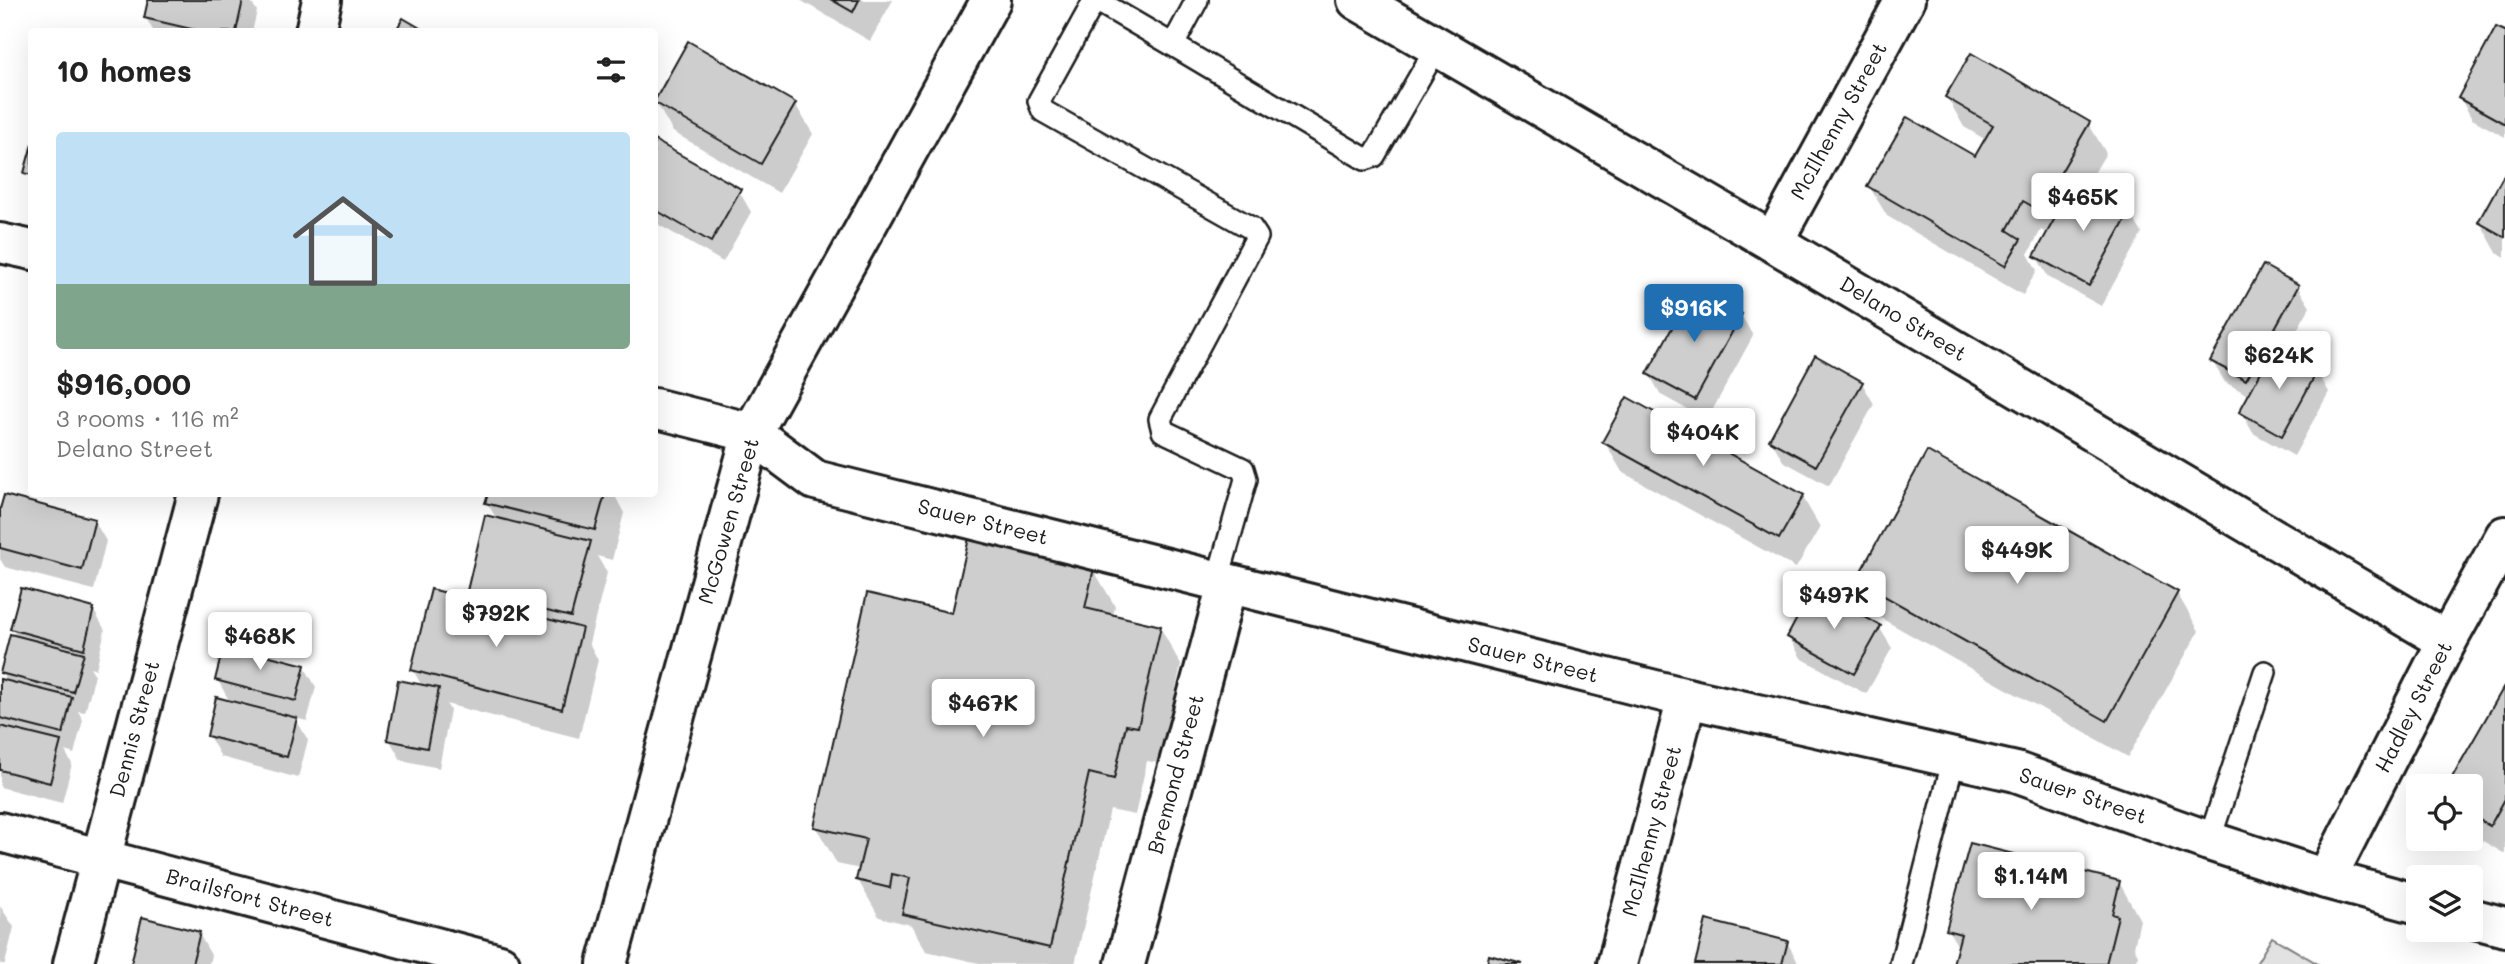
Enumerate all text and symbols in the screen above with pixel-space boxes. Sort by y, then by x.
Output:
street label: McIlhenny Street [1783,37,1892,204]
text: 10 homes [56,50,192,90]
icon: filters [592,51,630,89]
pin: $465K [2034,174,2132,233]
icon: home [280,178,406,304]
text: $465K [2047,181,2119,211]
street label: Delano Street [1835,269,1972,366]
pin: $916K [1645,284,1743,344]
text: $916K [1660,292,1728,322]
pin: $624K [2230,332,2328,391]
text: $624K [2244,339,2314,369]
text: $916,000 [56,363,191,403]
text: 3 rooms · 116 m² [56,403,239,433]
pin: $404K [1654,408,1752,468]
text: $404K [1666,416,1740,446]
text: Delano Street [56,433,213,463]
street label: McGowen Street [691,434,764,607]
street label: Sauer Street [915,491,1051,550]
pin: $449K [1968,526,2066,586]
text: $449K [1981,534,2053,564]
pin: $497K [1785,572,1883,631]
text: $497K [1799,579,1869,609]
pin: $792K [447,590,545,649]
text: $792K [462,597,530,627]
pin: $468K [211,612,309,672]
text: $468K [224,620,296,650]
street label: Sauer Street [1465,629,1601,688]
street label: Hadley Street [2368,636,2457,777]
street label: Dennis Street [102,657,165,800]
pin: $467K [934,680,1032,739]
text: $467K [948,687,1018,717]
street label: Bremond Street [1140,691,1209,856]
street label: McIlhenny Street [1615,742,1686,919]
street label: Sauer Street [2016,760,2151,829]
map controls [2406,774,2483,942]
button: locate [2406,774,2483,851]
pin: $1.14M [1974,852,2088,912]
text: $1.14M [1994,860,2068,890]
street label: Brailsfort Street [164,861,337,932]
button: layers [2406,865,2483,942]

